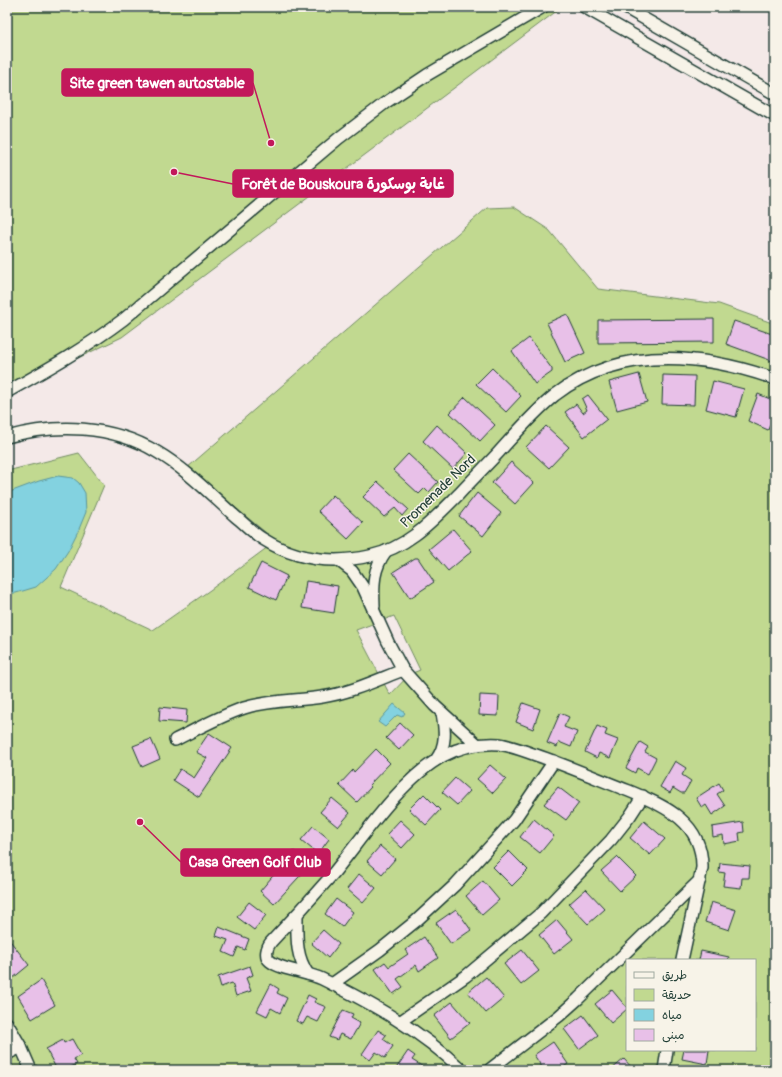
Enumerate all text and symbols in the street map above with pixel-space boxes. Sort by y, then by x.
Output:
callout: Site green tawen autostable [62,69,253,96]
text: Site green tawen autostable [69,74,245,93]
callout: Forêt de Bouskoura غابة بوسكورة [233,170,453,197]
text: Forêt de Bouskoura غابة بوسكورة [241,175,445,194]
street label: Promenade Nord [397,451,479,531]
callout: Casa Green Golf Club [181,849,330,876]
text: Casa Green Golf Club [188,853,322,872]
legend [626,959,756,1051]
text: طريق [662,968,687,983]
text: حديقة [662,988,691,1003]
text: مياه [662,1008,682,1023]
text: مبنى [662,1028,685,1043]

